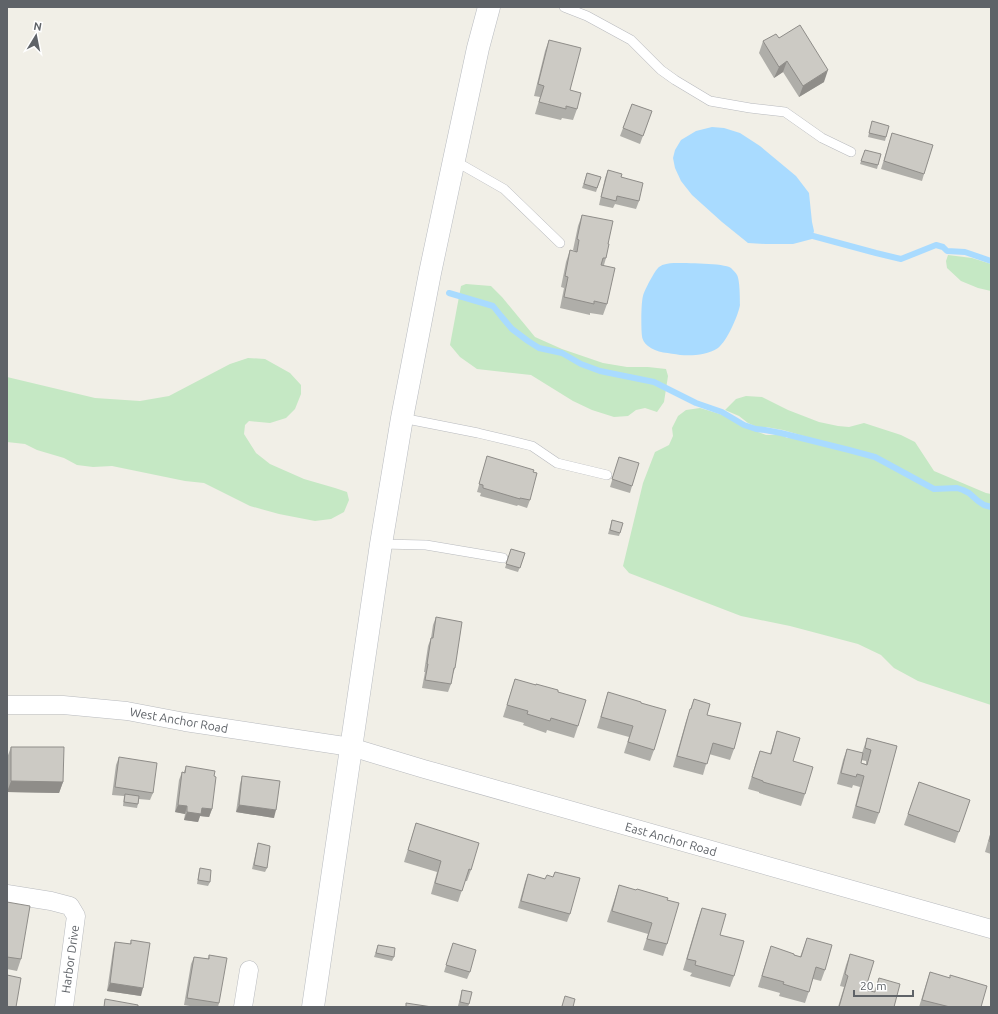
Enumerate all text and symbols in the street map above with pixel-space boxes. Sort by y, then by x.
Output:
north arrow [16,16,56,56]
text: N [33,20,43,33]
street label: West Anchor Road [129,705,229,735]
street label: East Anchor Road [624,820,718,858]
street label: Harbor Drive [59,924,81,994]
scale bar [854,972,913,998]
text: 20 m [860,979,887,992]

